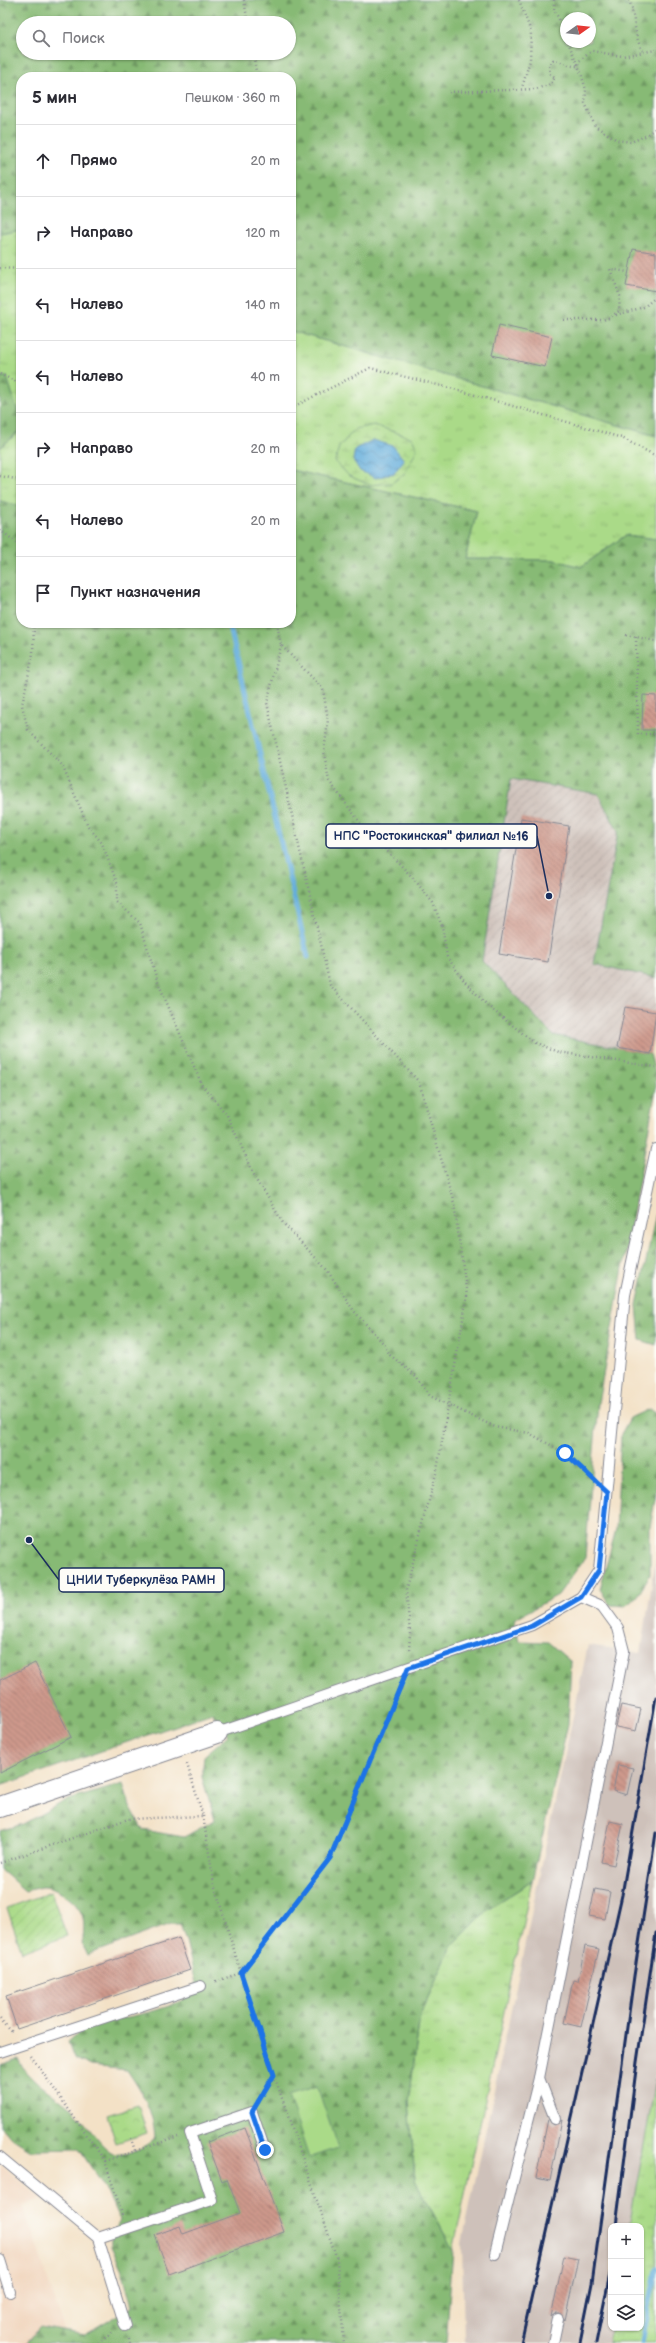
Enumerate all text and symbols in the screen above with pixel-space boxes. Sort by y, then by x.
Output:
north arrow [560,12,596,48]
search box [16,16,296,60]
icon: search [30,27,52,49]
text: Поиск [62,29,105,48]
text: 5 мин [32,88,77,108]
text: Пешком · 360 m [185,90,280,106]
icon: ahead [32,150,54,172]
text: Прямо [70,151,117,170]
text: 20 m [250,153,280,169]
icon: right [32,222,54,244]
text: Направо [70,223,133,242]
text: 120 m [245,225,280,241]
icon: left [32,294,54,316]
text: Налево [70,295,123,314]
text: 140 m [245,297,280,313]
icon: left [32,366,54,388]
text: Налево [70,367,123,386]
text: 40 m [250,369,280,385]
icon: right [32,438,54,460]
text: Направо [70,439,133,458]
text: 20 m [250,441,280,457]
icon: left [32,510,54,532]
text: Налево [70,511,123,530]
text: 20 m [250,513,280,529]
icon: arrive [32,582,54,604]
text: Пункт назначения [70,583,201,602]
callout: НПС "Ростокинская" филиал №16 [326,824,537,848]
text: НПС "Ростокинская" филиал №16 [333,829,529,844]
route start [556,1444,574,1462]
callout: ЦНИИ Туберкулёза РАМН [59,1568,224,1592]
text: ЦНИИ Туберкулёза РАМН [66,1573,216,1588]
route end [256,2141,274,2159]
map controls [608,2223,644,2331]
button: + [608,2223,644,2259]
button: − [608,2259,644,2295]
button: layers [608,2295,644,2331]

